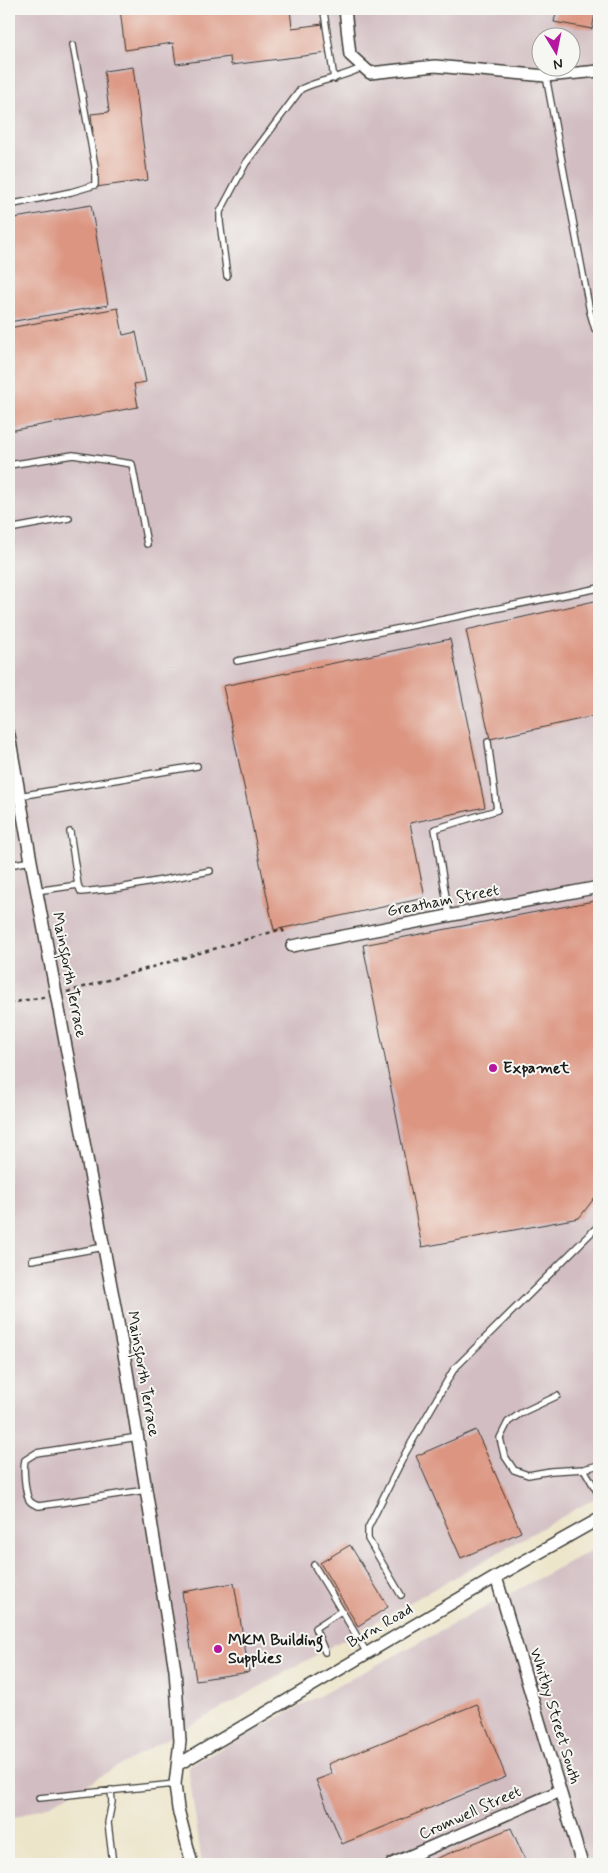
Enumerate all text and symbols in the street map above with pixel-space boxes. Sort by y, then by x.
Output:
north arrow [530,28,580,78]
text: N [552,54,564,73]
street label: Greatham Street [385,880,501,922]
street label: Mainsforth Terrace [45,910,92,1040]
place label: Expamet [503,1058,570,1079]
marker: Expamet [487,1062,499,1074]
street label: Mainsforth Terrace [120,1309,164,1439]
street label: Burn Road [343,1599,417,1653]
place label: MKM Building Supplies [228,1630,323,1669]
marker: MKM Building Supplies [212,1643,224,1655]
street label: Whitby Street South [524,1645,586,1787]
street label: Cromwell Street [416,1781,524,1845]

